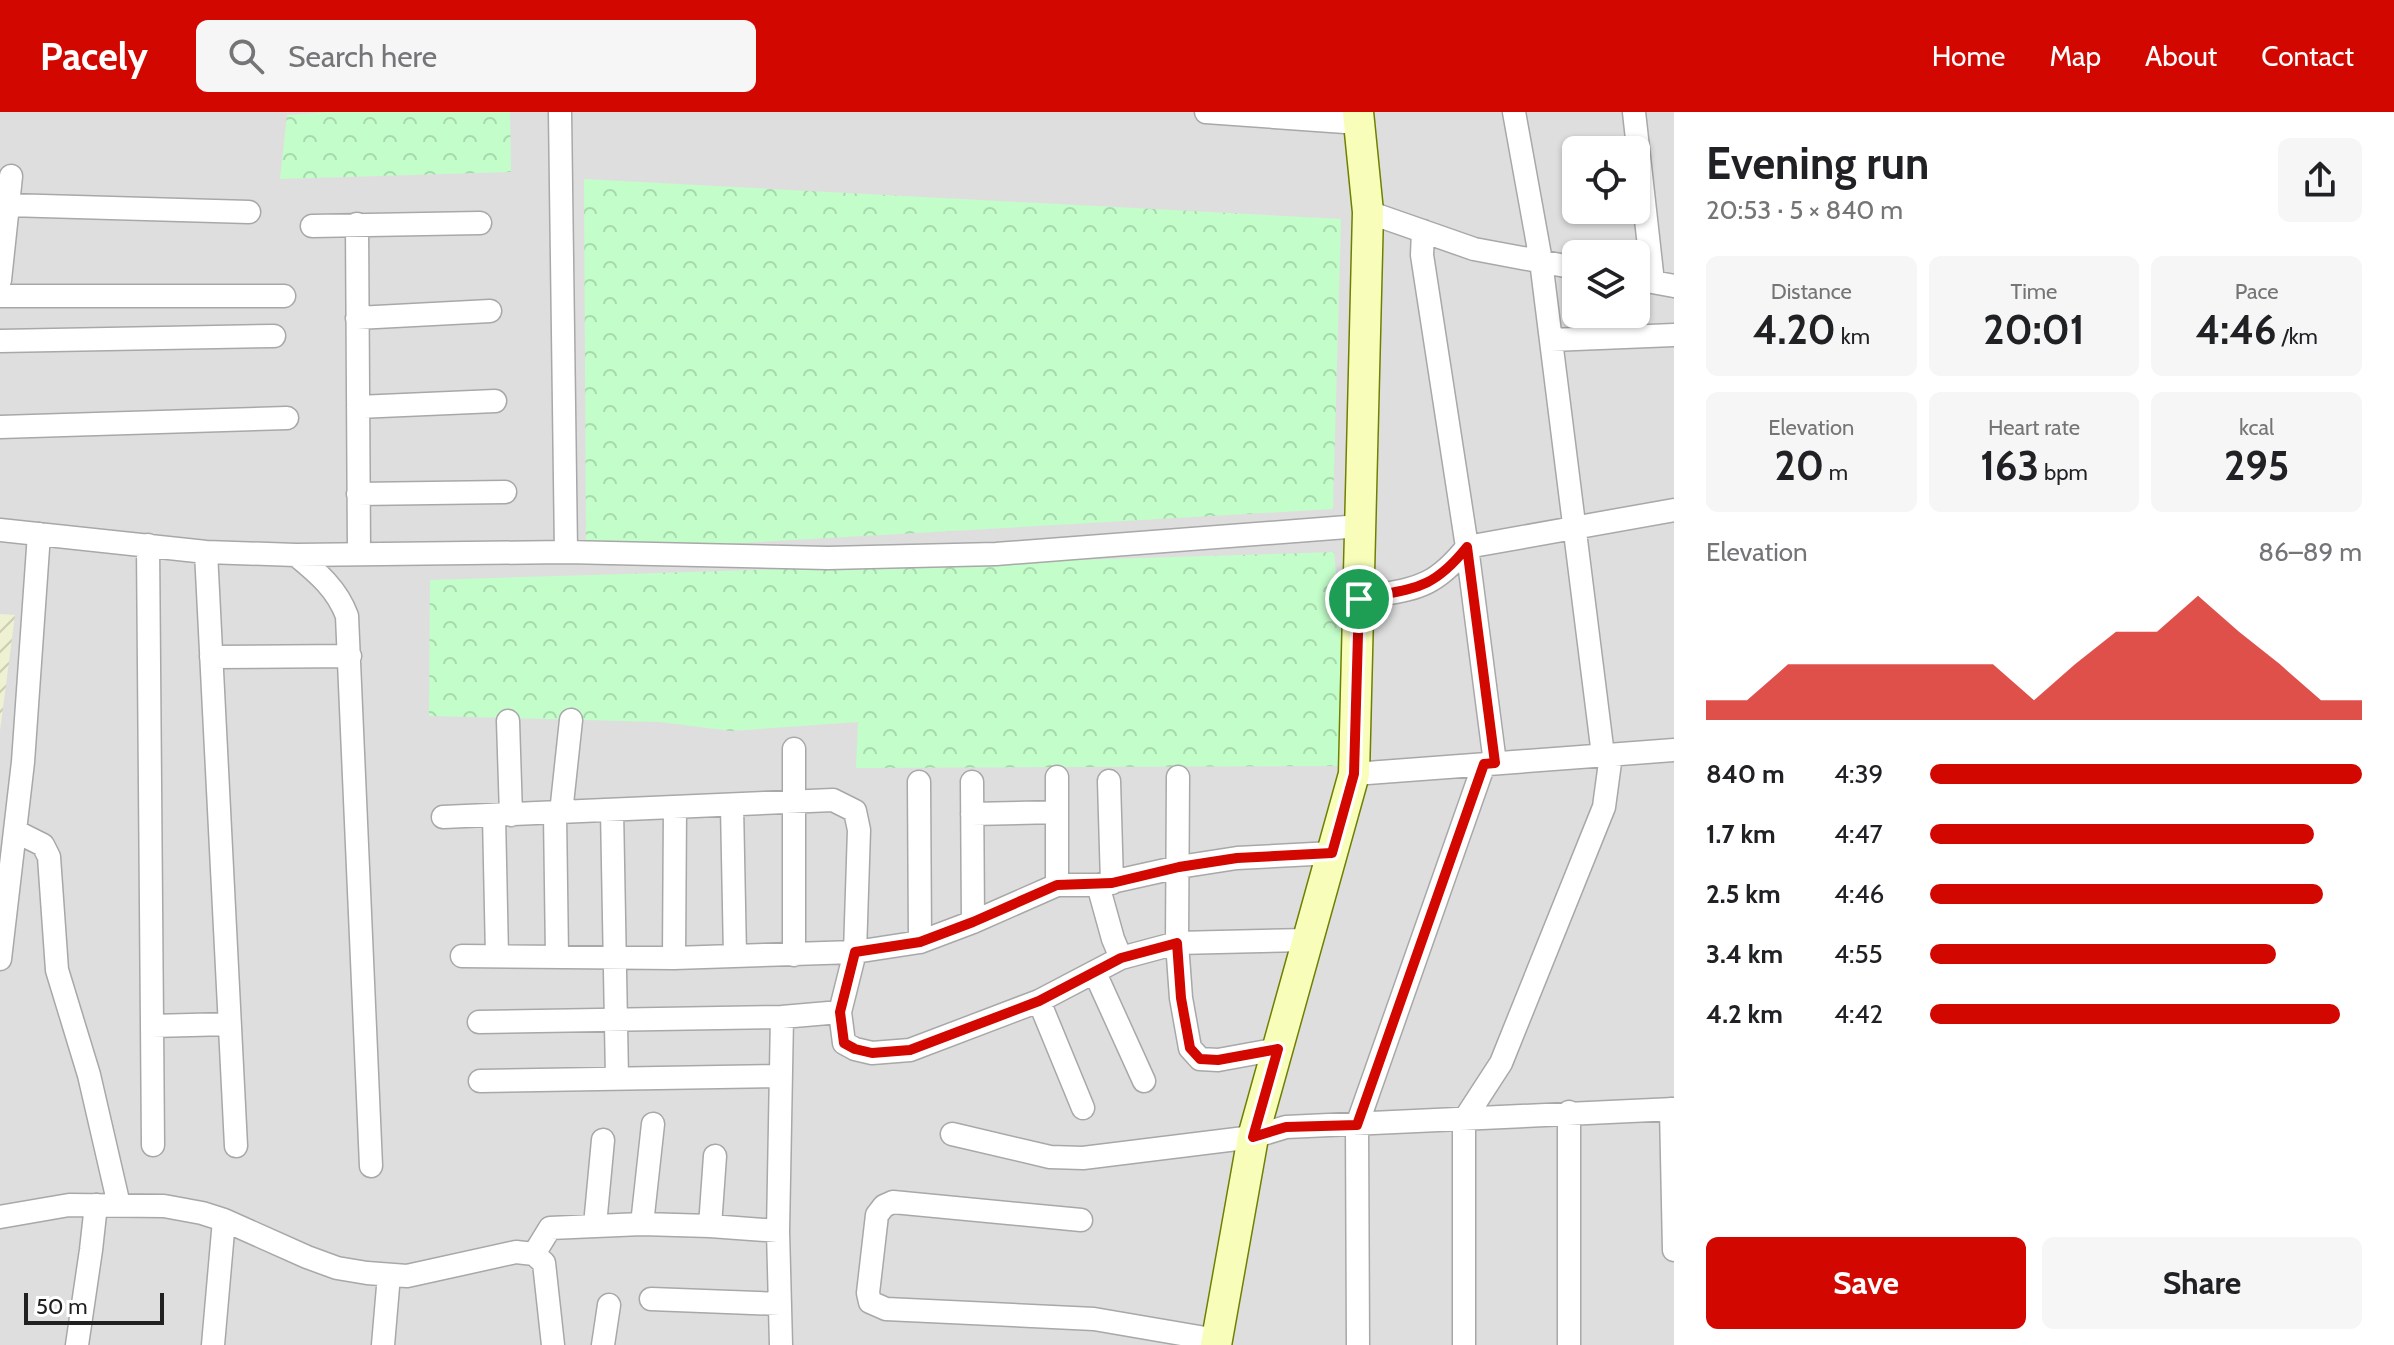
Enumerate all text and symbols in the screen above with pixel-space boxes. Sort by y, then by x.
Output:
search box [196,20,756,92]
text: Pacely [40,33,148,80]
icon: search [224,34,268,78]
text: Search here [288,38,437,75]
text: Home [1932,39,2005,73]
text: Map [2049,39,2101,73]
text: About [2145,39,2217,73]
text: Contact [2261,39,2354,73]
map controls [1562,136,1650,328]
button: locate [1562,136,1650,224]
text: Evening run [1706,137,1929,190]
button: share [2278,138,2362,222]
text: 20:53 · 5 × 840 m [1706,194,1903,226]
button: layers [1562,240,1650,328]
text: Distance [1771,278,1852,305]
text: Time [2011,278,2057,305]
text: Pace [2235,278,2279,305]
text: 4.20 [1753,305,1836,354]
text: 20:01 [1983,305,2085,354]
text: 4:46 [2196,305,2277,354]
text: km [1836,323,1870,350]
text: /km [2277,323,2318,350]
text: Elevation [1768,414,1854,441]
text: Heart rate [1988,414,2080,441]
text: kcal [2239,414,2274,441]
text: 20 [1775,441,1824,490]
text: 163 [1980,441,2039,490]
text: 295 [2224,441,2289,490]
text: m [1824,459,1848,486]
text: bpm [2039,459,2088,486]
text: Elevation [1706,536,1808,568]
text: 86–89 m [2258,536,2362,568]
pin [1325,565,1393,633]
icon: arrive [1337,577,1381,621]
text: 840 m [1706,758,1785,790]
text: 4:39 [1834,758,1883,790]
text: 1.7 km [1706,818,1776,850]
text: 4:47 [1834,818,1883,850]
text: 2.5 km [1706,878,1781,910]
text: 4:46 [1834,878,1884,910]
text: 3.4 km [1706,938,1783,970]
text: 4:55 [1834,938,1883,970]
text: 4.2 km [1706,998,1783,1030]
text: 4:42 [1834,998,1883,1030]
button: Save [1706,1237,2026,1329]
button: Share [2042,1237,2362,1329]
scale bar [24,1289,164,1325]
text: 50 m [36,1293,88,1320]

